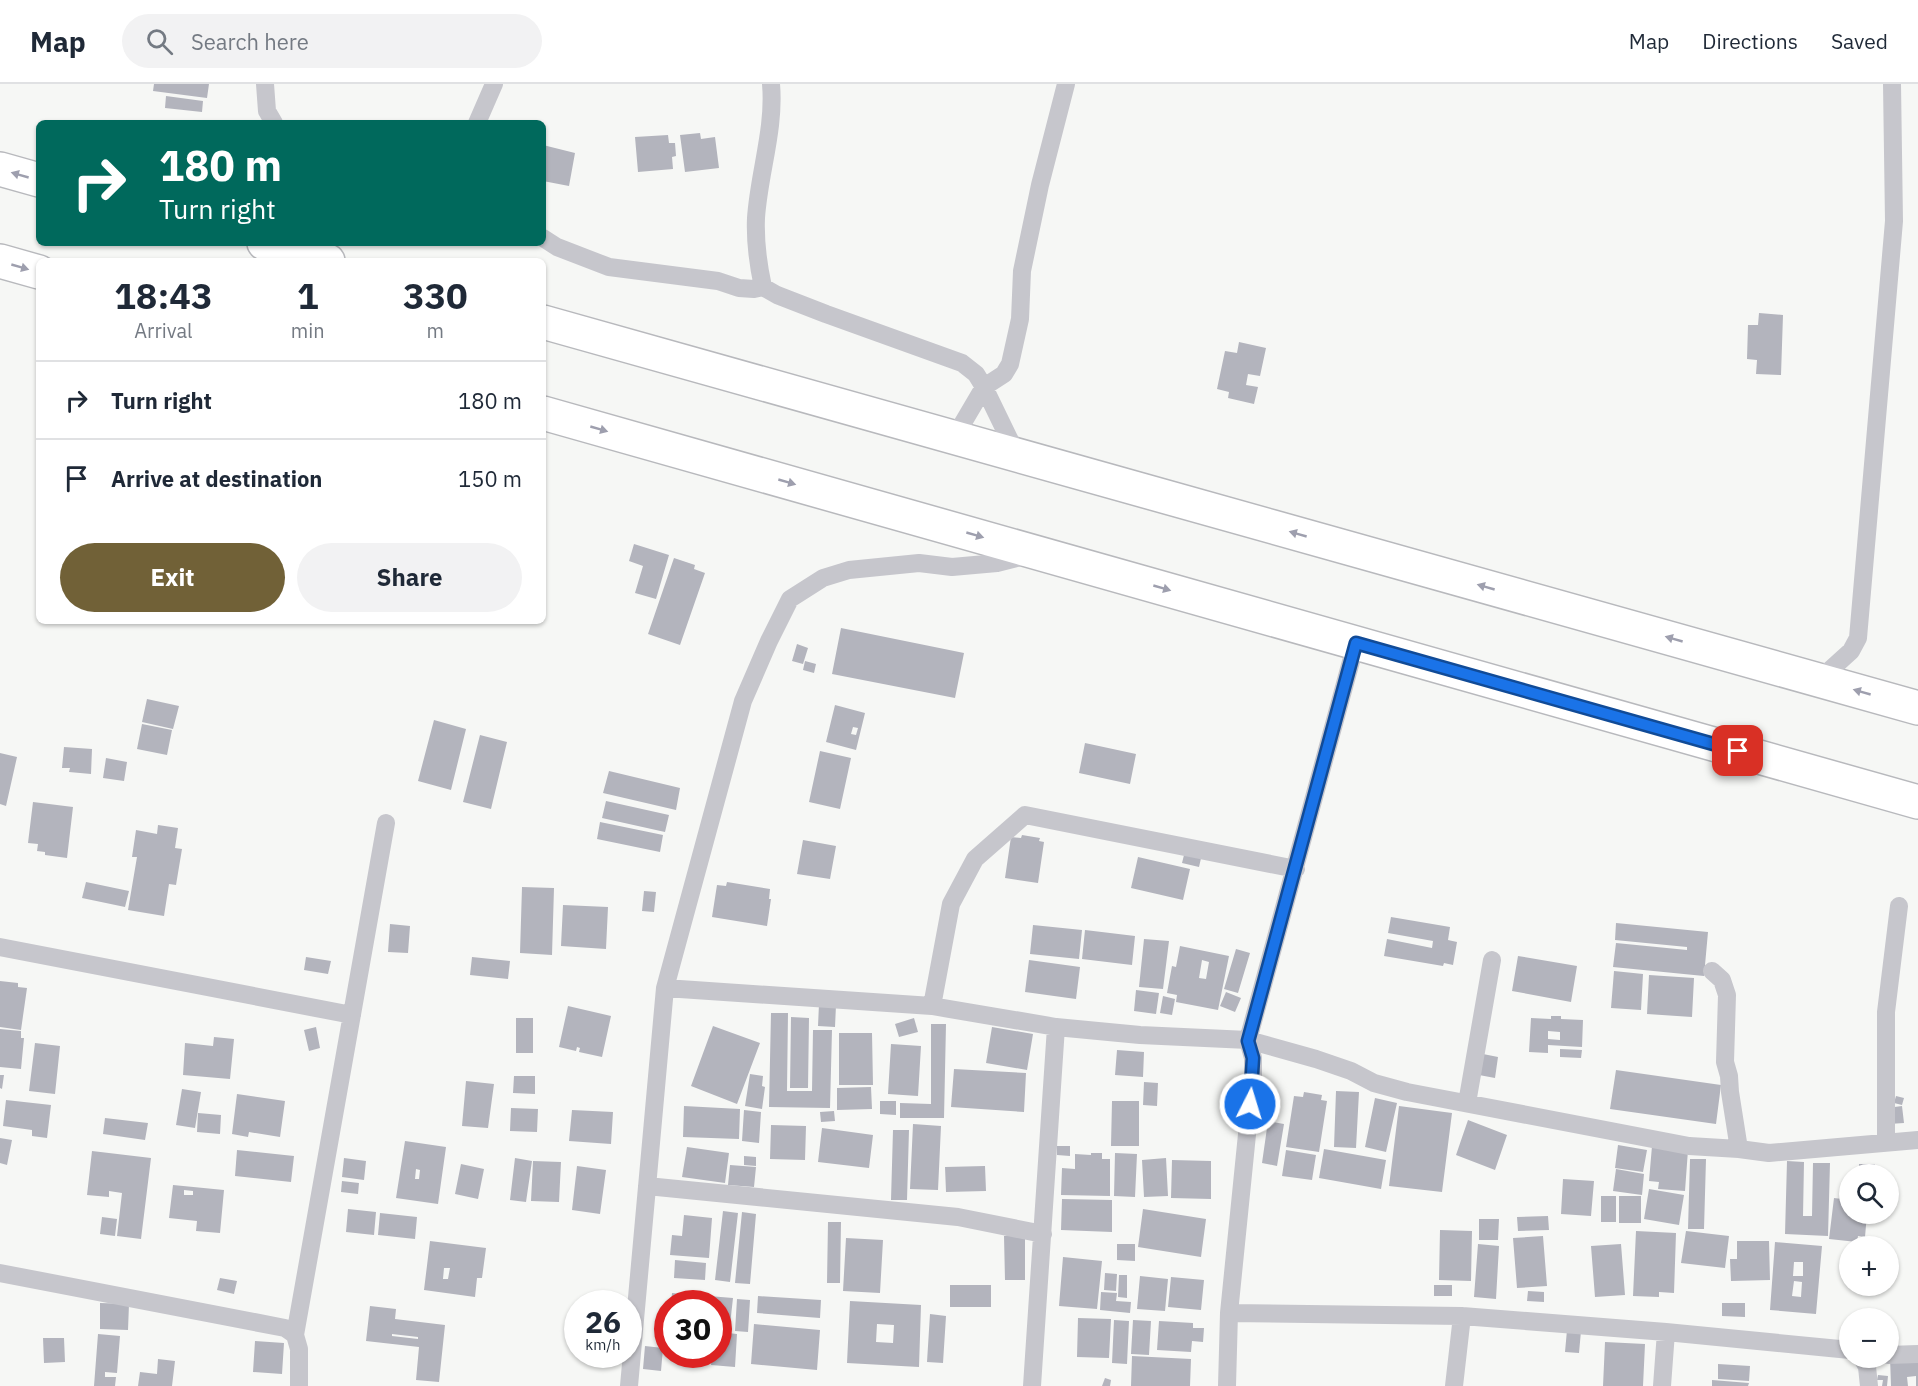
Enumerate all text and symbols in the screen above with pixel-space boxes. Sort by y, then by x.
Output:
search box [122,14,542,68]
text: Map [30,23,86,60]
icon: search [143,25,176,58]
text: Search here [191,27,309,56]
text: Map [1629,27,1669,55]
text: Directions [1702,27,1798,55]
text: Saved [1831,27,1888,55]
text: 180 m [159,138,282,193]
icon: right [60,144,138,222]
one-way arrow [10,169,29,179]
text: Turn right [159,191,276,226]
one-way arrow [10,262,29,272]
text: 18:43 [114,272,213,319]
text: 1 [297,272,319,319]
text: 330 [403,272,468,319]
text: Arrival [134,317,193,344]
text: min [291,317,325,344]
text: m [427,317,444,344]
icon: right [60,384,93,417]
text: Turn right [111,386,212,415]
text: 180 m [458,386,522,415]
one-way arrow [590,425,608,434]
icon: arrive [60,462,93,495]
text: Arrive at destination [111,464,322,493]
text: 150 m [458,464,522,493]
one-way arrow [778,478,796,487]
one-way arrow [1289,529,1307,538]
one-way arrow [966,531,984,540]
button: Exit [60,543,285,612]
button: Share [297,543,522,612]
one-way arrow [1477,582,1495,591]
one-way arrow [1153,584,1171,593]
one-way arrow [1665,634,1683,644]
one-way arrow [1853,687,1871,696]
pin [1712,725,1763,776]
icon: arrive [1721,734,1754,767]
position arrow [1218,1072,1282,1136]
map controls [1839,1164,1899,1368]
button: search [1839,1164,1899,1224]
button: + [1839,1236,1899,1296]
speed limit sign: 30 [654,1290,732,1368]
text: 26 [585,1302,621,1341]
button: − [1839,1308,1899,1368]
text: km/h [585,1335,621,1354]

